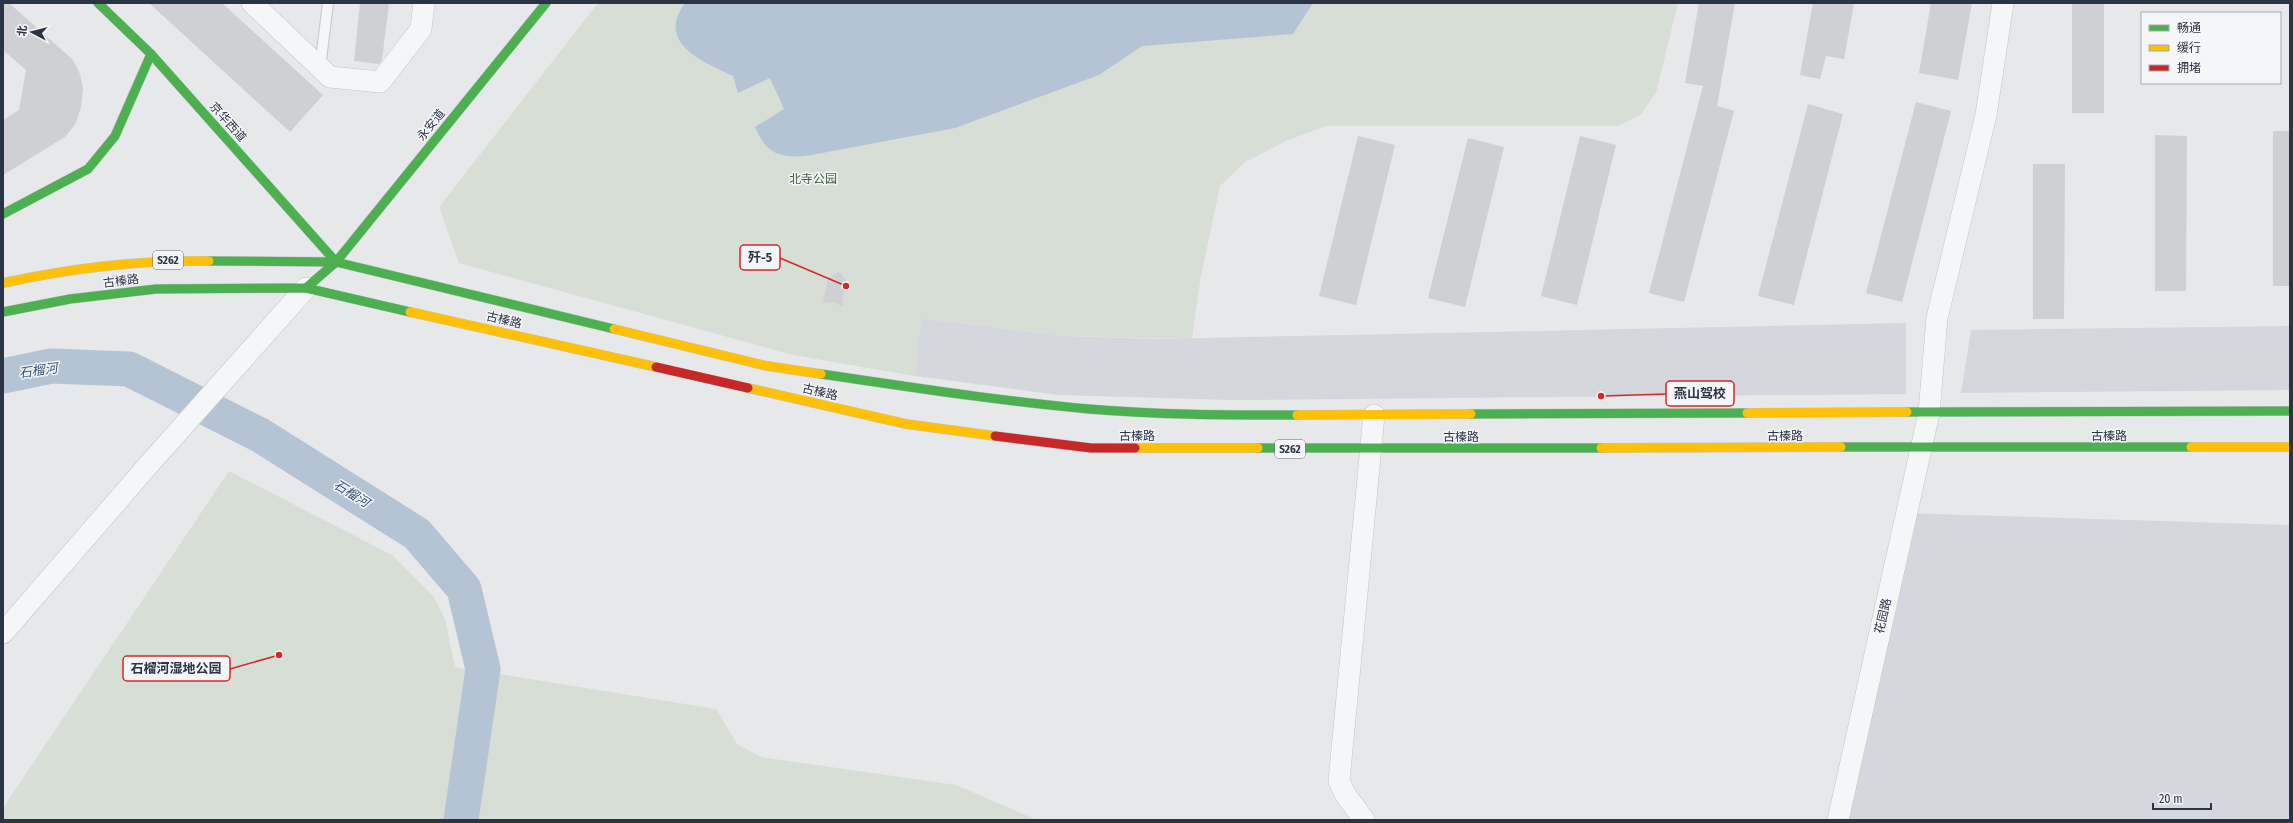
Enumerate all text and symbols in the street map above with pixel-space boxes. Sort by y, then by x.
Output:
north arrow [12,12,52,52]
legend [2141,12,2281,84]
text: 畅通 [2177,21,2201,35]
text: 北 [15,25,30,37]
text: 缓行 [2177,41,2201,55]
text: 拥堵 [2177,61,2201,75]
street label: 京华西道 [207,99,249,145]
street label: 永安道 [414,107,448,143]
park label: 北寺公园 [789,172,837,186]
callout: 歼-5 [740,245,780,270]
text: 歼-5 [748,250,772,265]
road number: S262 [153,251,183,269]
street label: 古榛路 [102,272,140,290]
street label: 古榛路 [485,309,523,331]
water label: 石榴河 [18,360,61,381]
street label: 古榛路 [801,381,839,403]
callout: 燕山驾校 [1666,381,1734,406]
text: 燕山驾校 [1674,386,1726,401]
street label: 古榛路 [1119,429,1155,443]
street label: 古榛路 [1767,429,1803,443]
street label: 古榛路 [2091,429,2127,443]
street label: 古榛路 [1443,430,1479,444]
road number: S262 [1275,440,1305,458]
water label: 石榴河 [331,477,375,512]
street label: 花园路 [1872,597,1894,635]
callout: 石榴河湿地公园 [123,656,230,681]
text: 石榴河湿地公园 [130,661,222,676]
scale bar [2153,785,2211,811]
text: 20 m [2159,792,2183,806]

